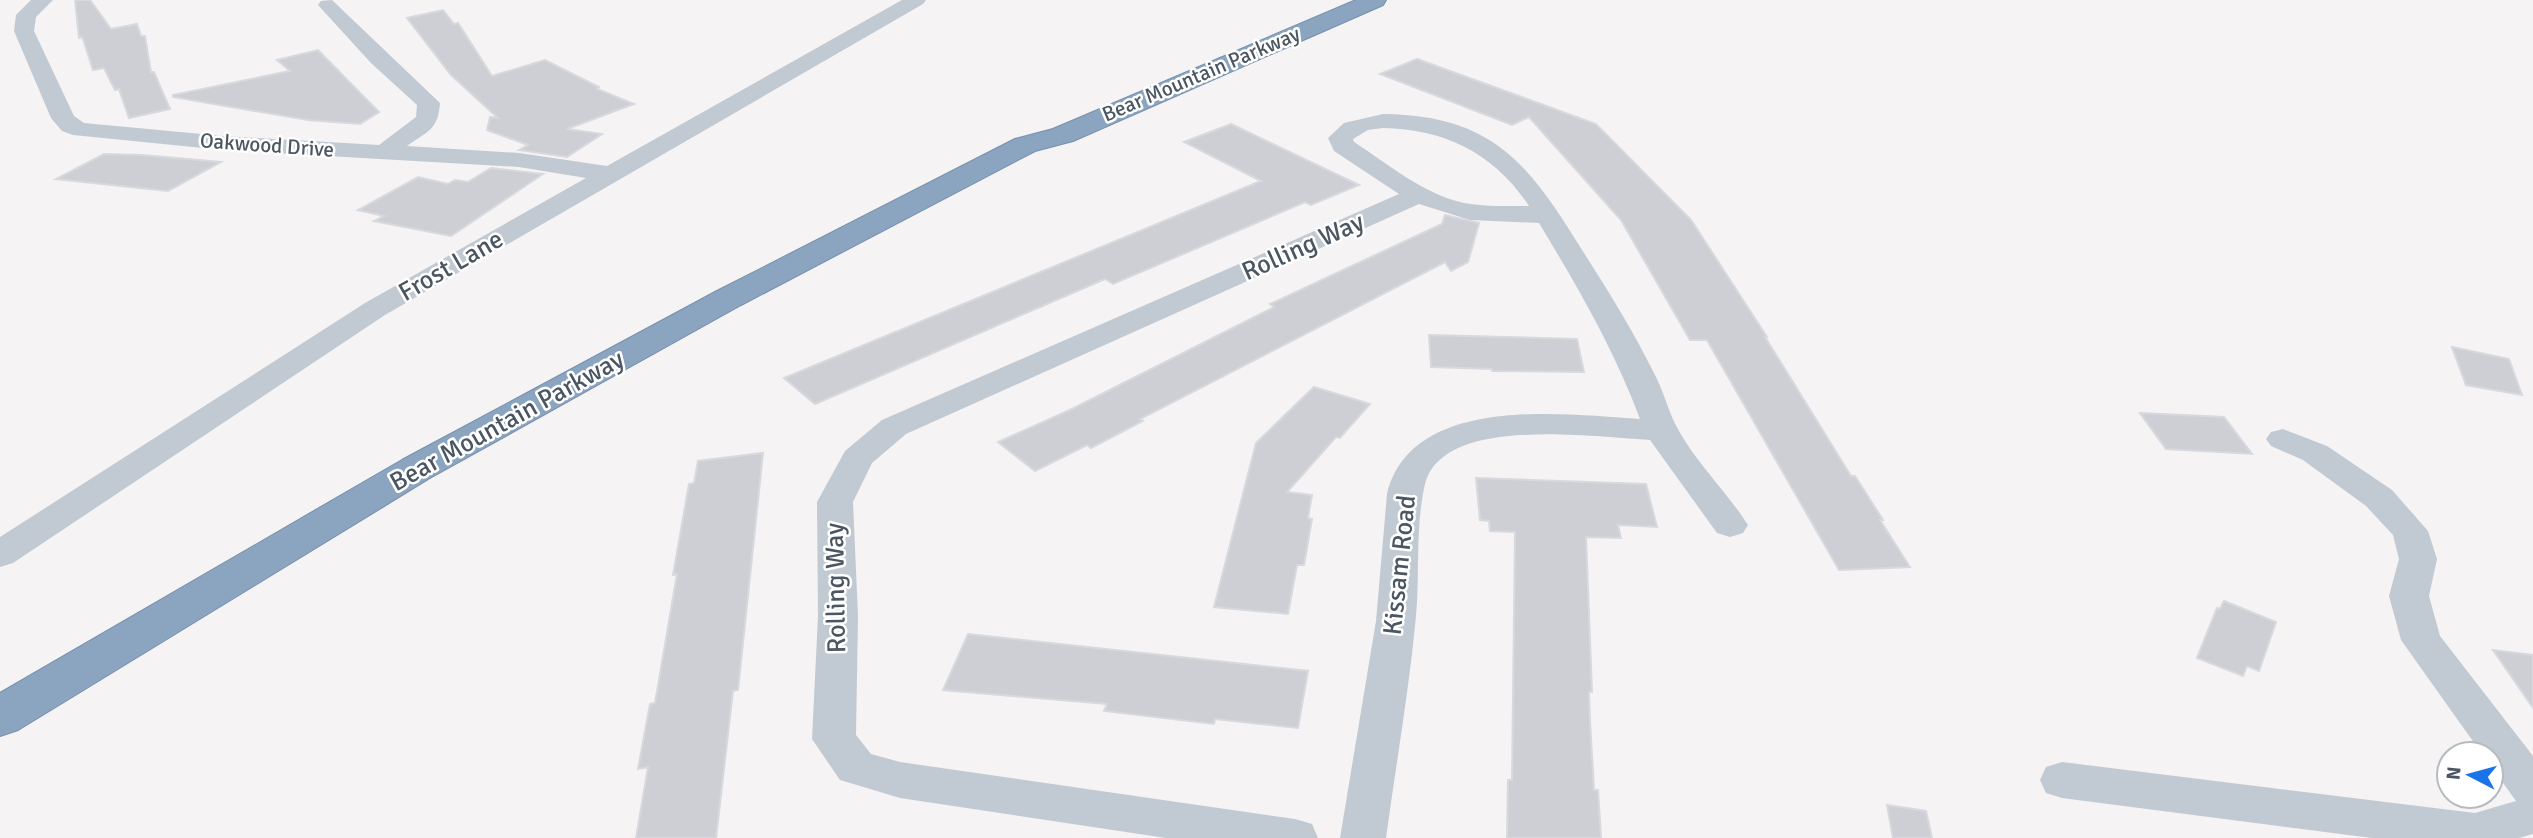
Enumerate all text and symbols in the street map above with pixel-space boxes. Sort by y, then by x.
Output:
street label: Bear Mountain Parkway [1098,20,1304,127]
street label: Oakwood Drive [199,127,335,163]
street label: Rolling Way [1237,206,1369,288]
street label: Frost Lane [393,223,509,309]
street label: Bear Mountain Parkway [384,343,630,499]
street label: Kissam Road [1377,493,1423,637]
street label: Rolling Way [819,522,853,654]
north arrow [2435,740,2505,810]
text: N [2441,766,2467,781]

